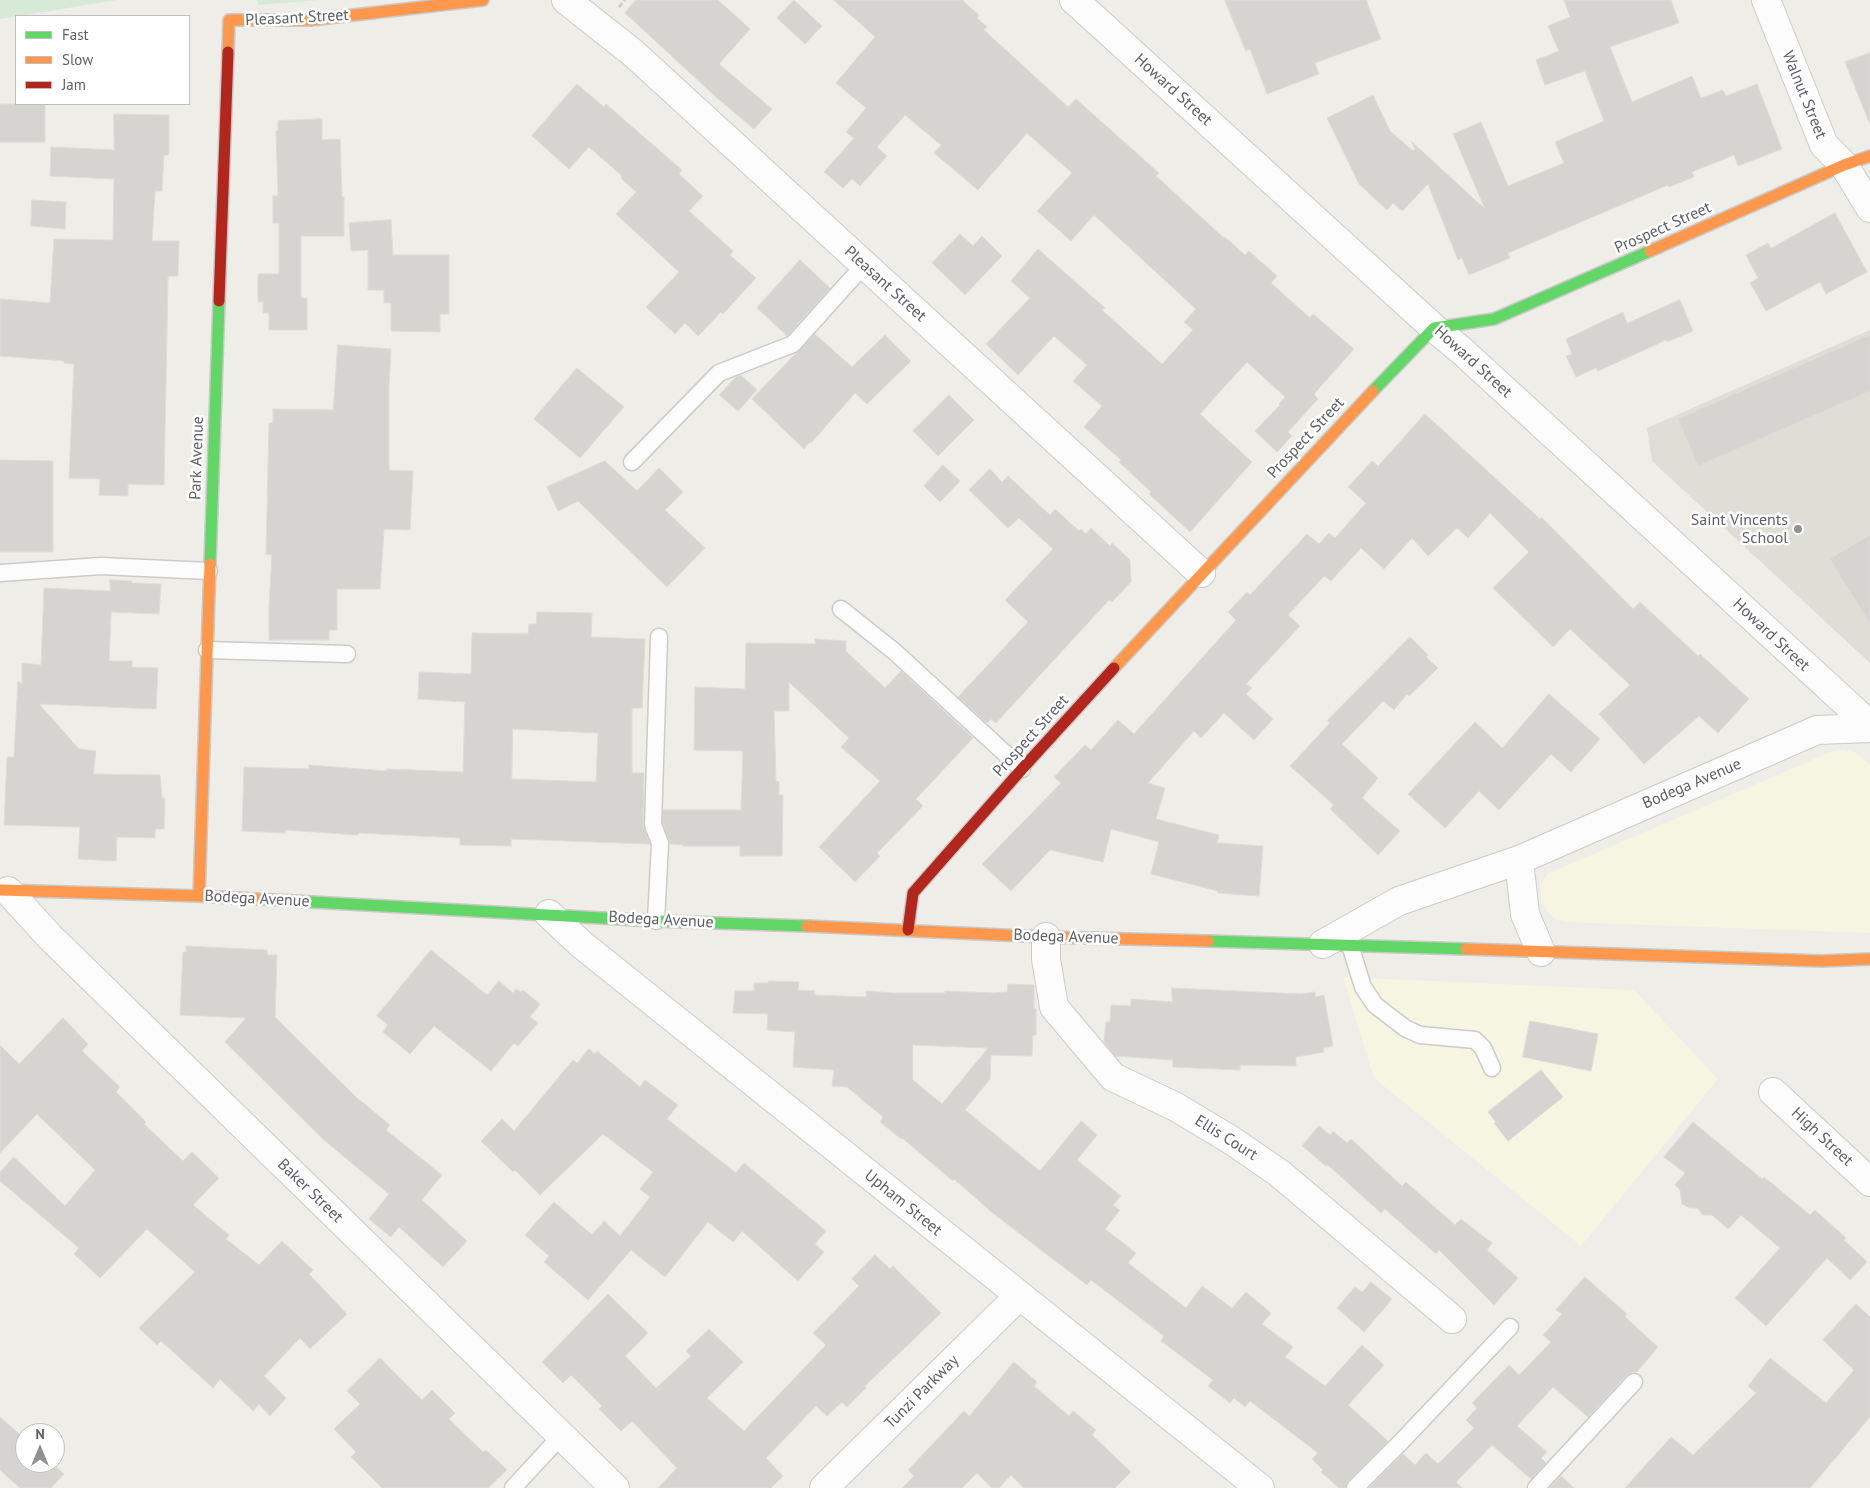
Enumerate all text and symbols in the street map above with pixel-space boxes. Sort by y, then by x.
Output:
street label: Pleasant Street [245,6,349,30]
legend [15,15,190,105]
text: Fast [62,25,89,44]
street label: Walnut Street [1778,48,1830,142]
text: Slow [62,50,93,69]
street label: Howard Street [1130,50,1216,130]
text: Jam [62,75,86,94]
street label: Prospect Street [1612,198,1714,258]
street label: Pleasant Street [840,242,930,326]
street label: Howard Street [1430,322,1516,402]
street label: Prospect Street [1264,394,1348,482]
street label: Park Avenue [186,416,208,500]
place label: Saint Vincents School [1691,510,1788,548]
marker: Saint Vincents School [1792,523,1804,535]
street label: Howard Street [1729,595,1813,675]
street label: Prospect Street [989,691,1073,781]
street label: Bodega Avenue [1640,755,1744,813]
street label: Bodega Avenue [204,887,310,911]
street label: Bodega Avenue [608,908,714,932]
street label: Bodega Avenue [1013,926,1119,948]
street label: High Street [1787,1104,1857,1170]
street label: Ellis Court [1191,1111,1261,1165]
street label: Baker Street [273,1155,347,1227]
street label: Upham Street [860,1166,946,1240]
street label: Tunzi Parkway [881,1351,963,1433]
north arrow [15,1423,65,1473]
text: N [35,1425,45,1443]

